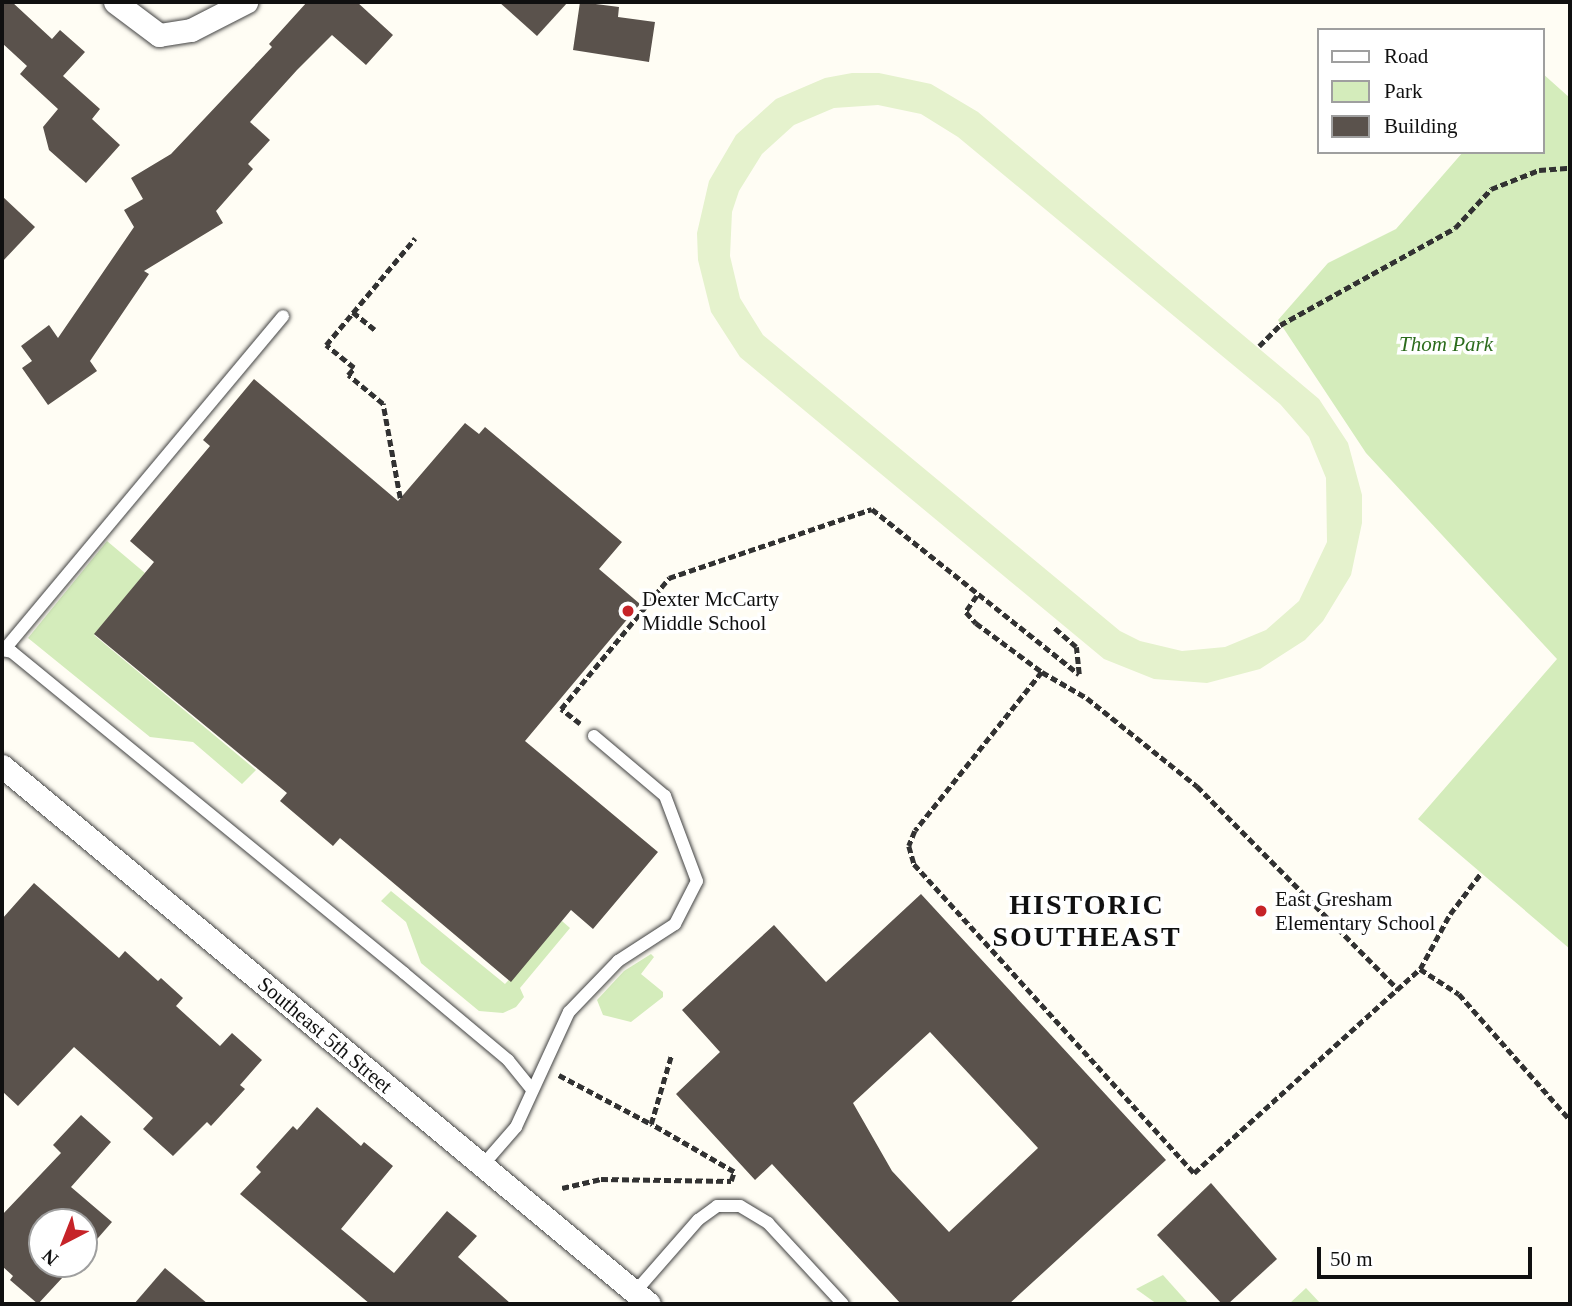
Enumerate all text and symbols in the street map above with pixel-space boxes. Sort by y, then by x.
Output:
legend [1316,28,1544,154]
text: Road [1384,44,1428,68]
text: Park [1384,79,1423,103]
text: Building [1384,114,1458,138]
park label: Thom Park [1399,331,1493,357]
place label: Dexter McCarty Middle School [642,586,779,636]
marker: Dexter McCarty Middle School [620,603,636,619]
place label: East Gresham Elementary School [1275,886,1435,936]
district label: HISTORIC SOUTHEAST [994,888,1180,954]
marker: East Gresham Elementary School [1253,903,1269,919]
street label: Southeast 5th Street [253,971,397,1099]
north arrow [28,1208,98,1278]
scale bar [1320,1232,1535,1276]
text: N [38,1245,62,1270]
text: 50 m [1330,1247,1373,1271]

